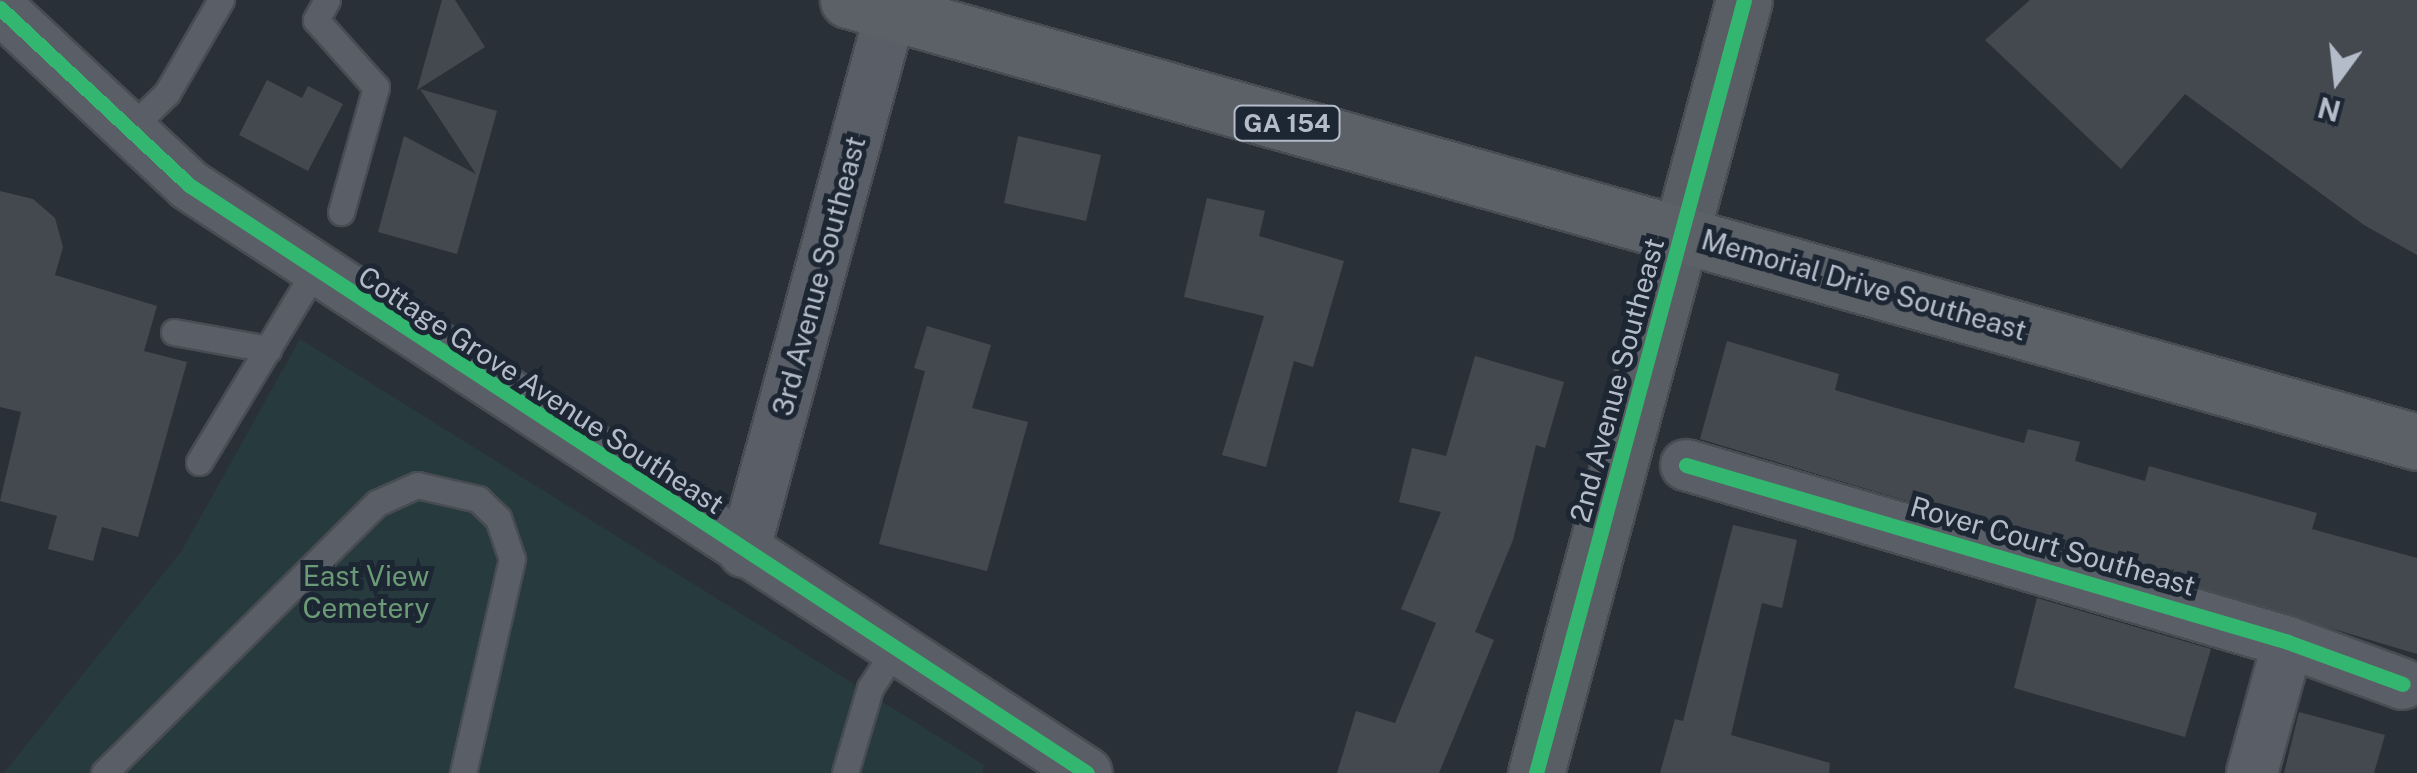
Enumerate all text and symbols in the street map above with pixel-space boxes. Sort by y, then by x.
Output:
north arrow [2287,30,2387,130]
text: N [2314,91,2344,128]
road number: GA 154 [1232,103,1342,143]
street label: 3rd Avenue Southeast [765,132,873,420]
street label: Memorial Drive Southeast [1698,222,2030,348]
street label: 2nd Avenue Southeast [1563,234,1671,526]
street label: Cottage Grove Avenue Southeast [352,259,730,521]
street label: Rover Court Southeast [1907,489,2199,603]
park label: East View Cemetery [302,559,430,625]

